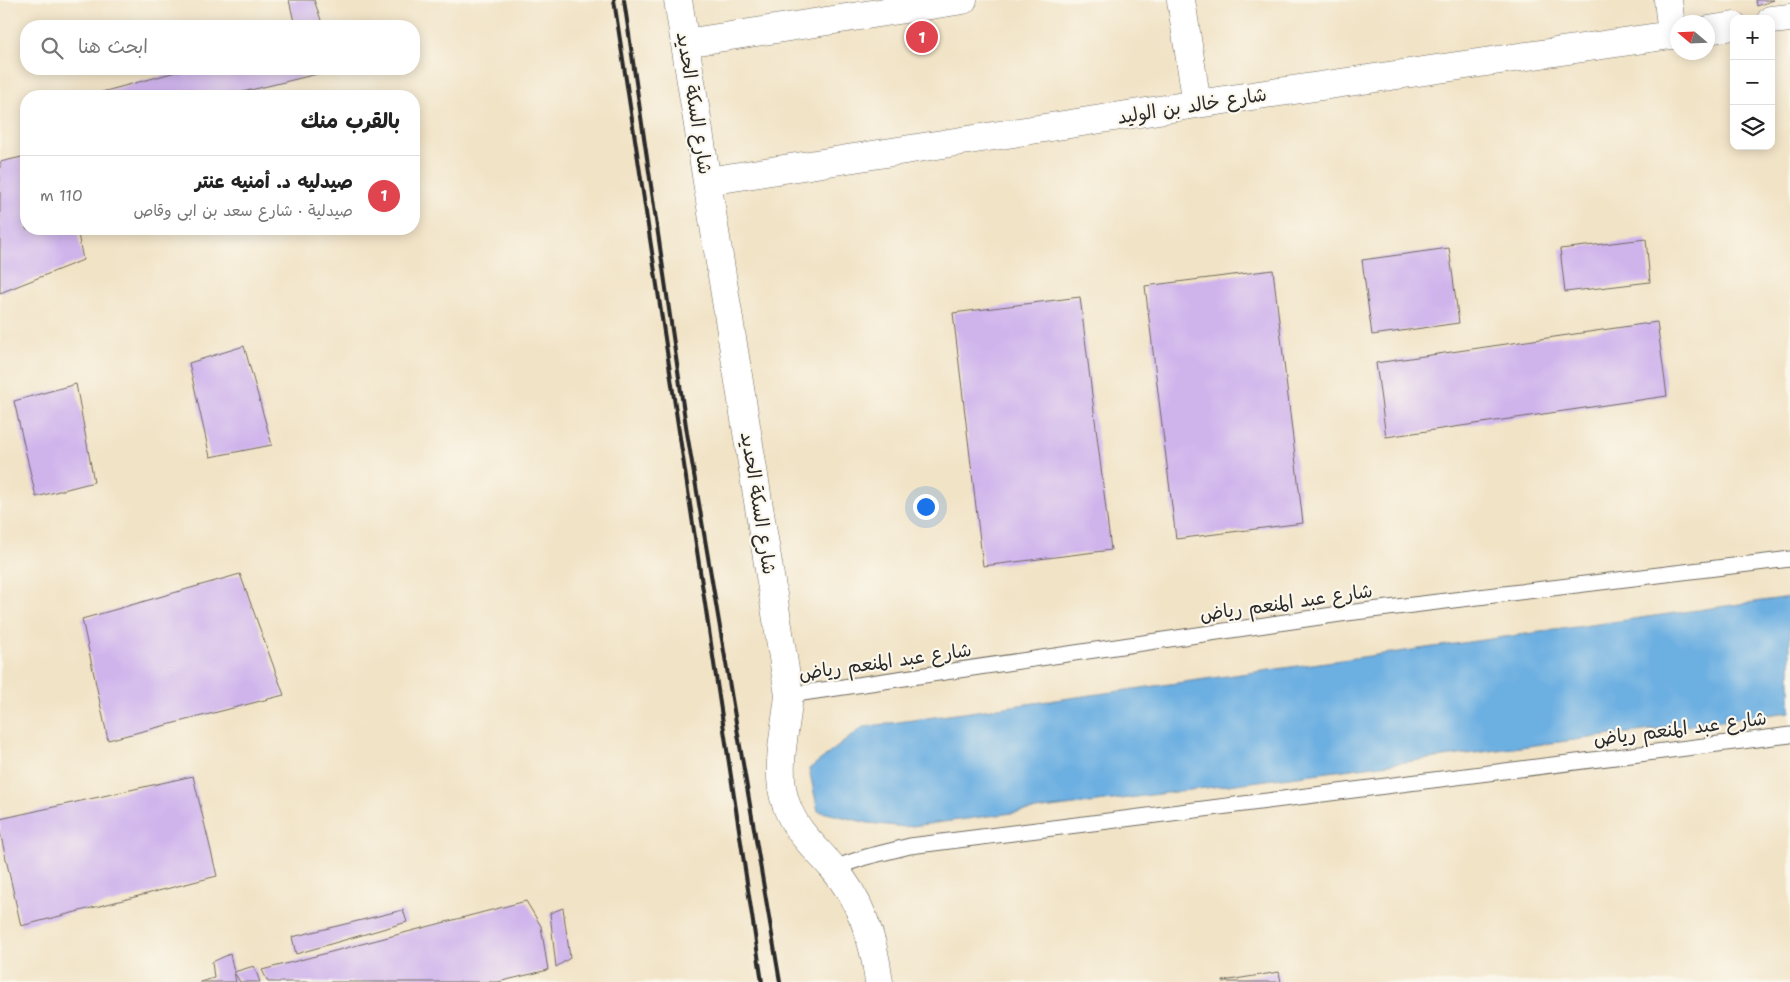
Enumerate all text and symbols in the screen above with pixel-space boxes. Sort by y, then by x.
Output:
north arrow [1670,15,1715,60]
map controls [1730,15,1775,150]
button: + [1730,15,1775,60]
pin: 1 [906,18,938,56]
search box [20,20,420,75]
street label: شارع السكة الحديد [670,30,718,176]
icon: search [38,34,66,62]
text: ابحث هنا [78,34,148,59]
button: − [1730,60,1775,105]
street label: شارع خالد بن الوليد [1116,81,1269,131]
button: layers [1730,105,1775,150]
text: بالقرب منك [301,107,400,135]
text: صيدليه د. أمنيه عنتر [195,169,353,194]
text: 110 m [40,185,83,206]
text: 1 [380,185,388,206]
text: صيدلية · شارع سعد بن ابى وقاص [133,200,353,221]
street label: شارع السكة الحديد [734,430,782,576]
your location [913,494,939,520]
street label: شارع عبد المنعم رياض [1198,578,1374,629]
street label: شارع عبد المنعم رياض [797,637,973,688]
street label: شارع عبد المنعم رياض [1592,705,1768,754]

